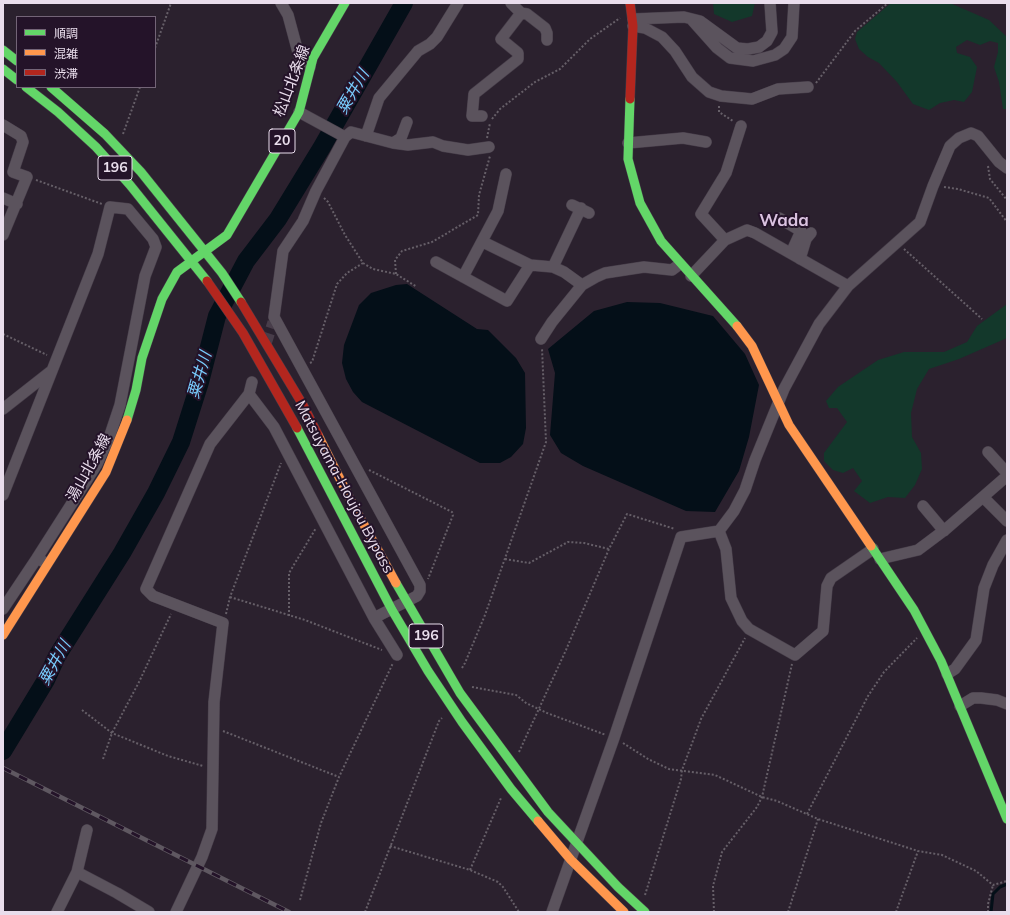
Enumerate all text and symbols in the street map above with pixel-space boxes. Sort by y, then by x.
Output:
legend [16,16,156,88]
text: 順調 [54,26,78,41]
street label: 松山北条線 [270,43,314,119]
text: 混雑 [54,46,78,61]
text: 渋滞 [54,66,78,81]
water label: 粟井川 [333,66,373,118]
road number: 20 [269,129,295,153]
road number: 196 [98,156,132,180]
district label: Wada [759,211,809,231]
water label: 粟井川 [184,349,216,401]
street label: Matsuyama-Houjou Bypass [291,398,397,576]
street label: 湯山北条線 [63,431,115,505]
road number: 196 [409,624,443,648]
water label: 粟井川 [35,637,75,689]

